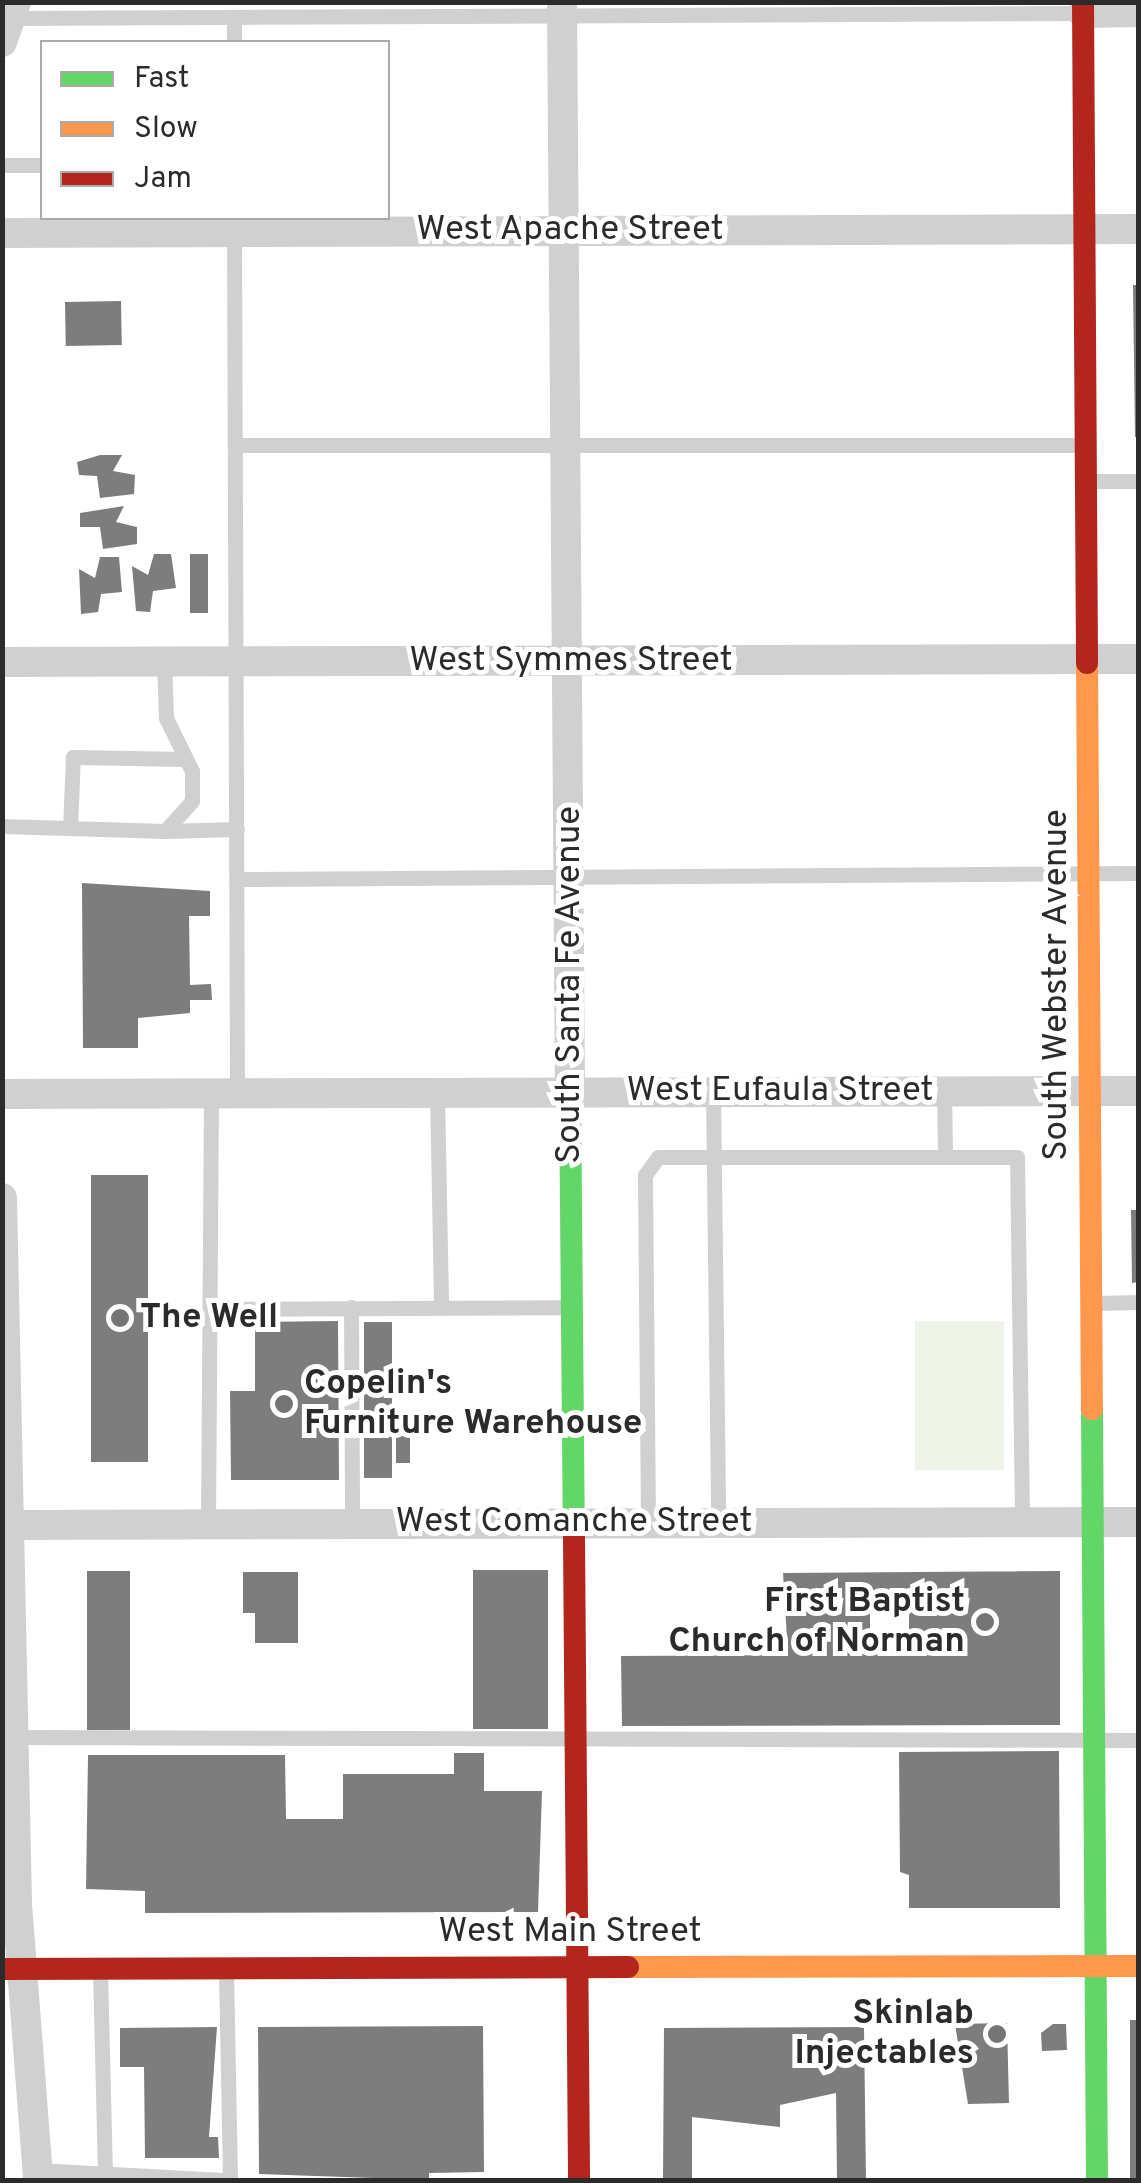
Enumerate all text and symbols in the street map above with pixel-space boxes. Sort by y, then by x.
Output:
legend [40,40,390,220]
text: Fast [134,61,189,98]
text: Slow [134,111,198,148]
text: Jam [134,161,192,198]
street label: West Apache Street [416,209,724,251]
street label: West Symmes Street [409,640,733,682]
street label: South Santa Fe Avenue [549,805,591,1165]
street label: South Webster Avenue [1036,808,1078,1162]
street label: West Eufaula Street [626,1070,934,1112]
place label: The Well [140,1297,278,1339]
marker: The Well [109,1307,131,1329]
place label: Copelin's Furniture Warehouse [304,1363,642,1445]
marker: Copelin's Furniture Warehouse [273,1393,295,1415]
street label: West Comanche Street [396,1501,752,1543]
place label: First Baptist Church of Norman [668,1581,965,1663]
marker: First Baptist Church of Norman [974,1611,996,1633]
street label: West Main Street [438,1911,702,1953]
place label: Skinlab Injectables [794,1993,974,2075]
marker: Skinlab Injectables [984,2021,1010,2047]

